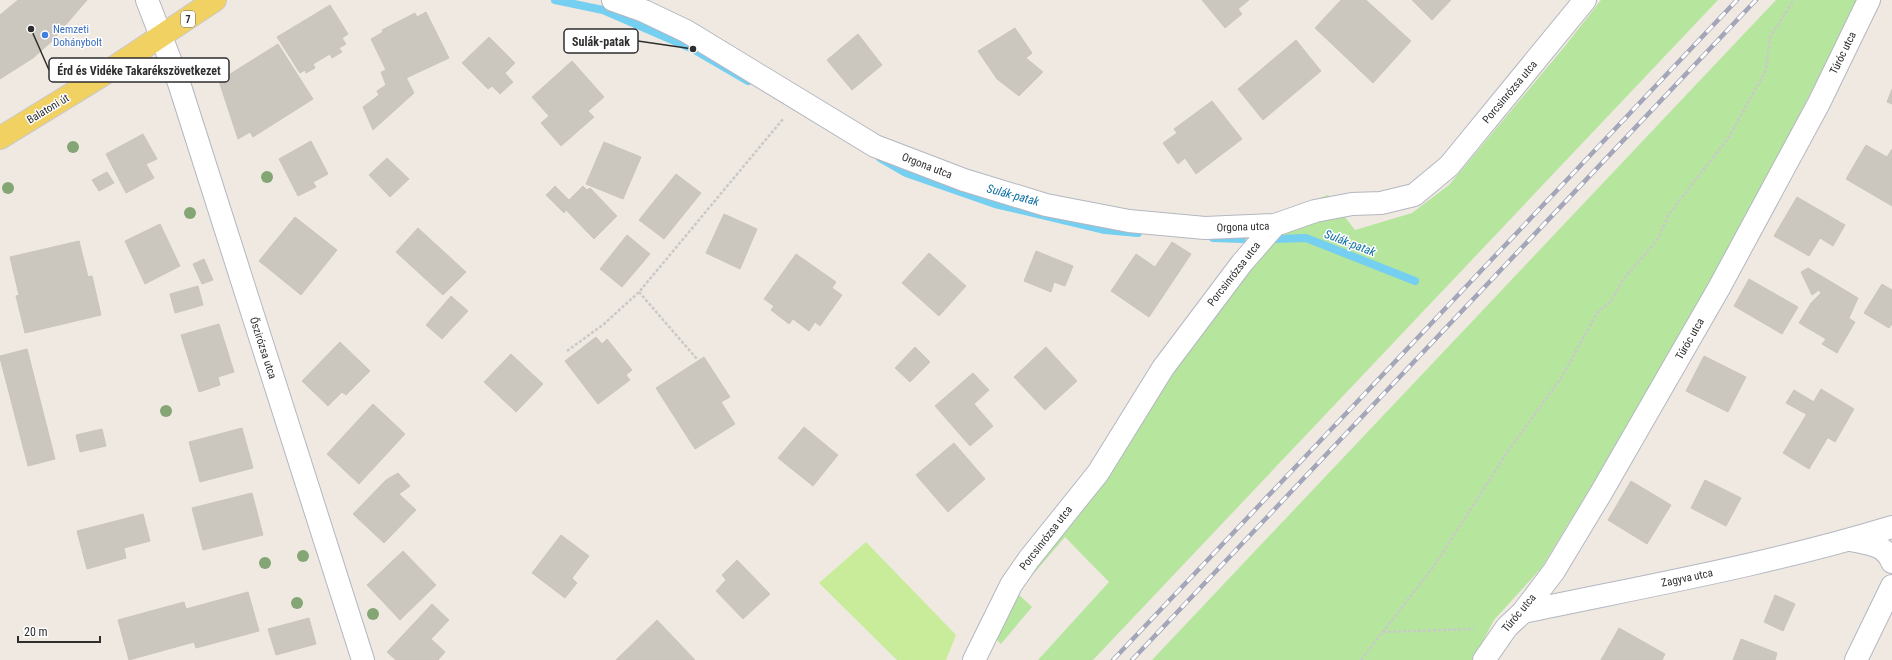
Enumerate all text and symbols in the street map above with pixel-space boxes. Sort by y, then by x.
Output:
road number: 7 [181,11,195,27]
place label: Nemzeti Dohánybolt [53,23,102,49]
callout: Sulák-patak [564,29,638,53]
marker: Nemzeti Dohánybolt [40,30,50,40]
street label: Túróc utca [1827,30,1859,76]
text: Sulák-patak [572,35,630,49]
callout: Érd és Vidéke Takarékszövetkezet [49,58,229,82]
street label: Porcsinrózsa utca [1480,58,1540,126]
text: Érd és Vidéke Takarékszövetkezet [57,63,221,78]
street label: Balatoni út [25,91,71,127]
street label: Orgona utca [900,150,954,182]
water label: Sulák-patak [985,181,1041,209]
street label: Orgona utca [1216,220,1270,234]
water label: Sulák-patak [1322,227,1378,259]
street label: Porcsinrózsa utca [1205,239,1263,309]
street label: Őszirózsa utca [247,315,279,381]
street label: Túróc utca [1673,316,1707,362]
street label: Porcsinrózsa utca [1017,503,1075,573]
street label: Zagyva utca [1660,566,1714,590]
street label: Túróc utca [1499,591,1539,635]
scale bar [18,618,100,644]
text: 20 m [24,625,48,639]

